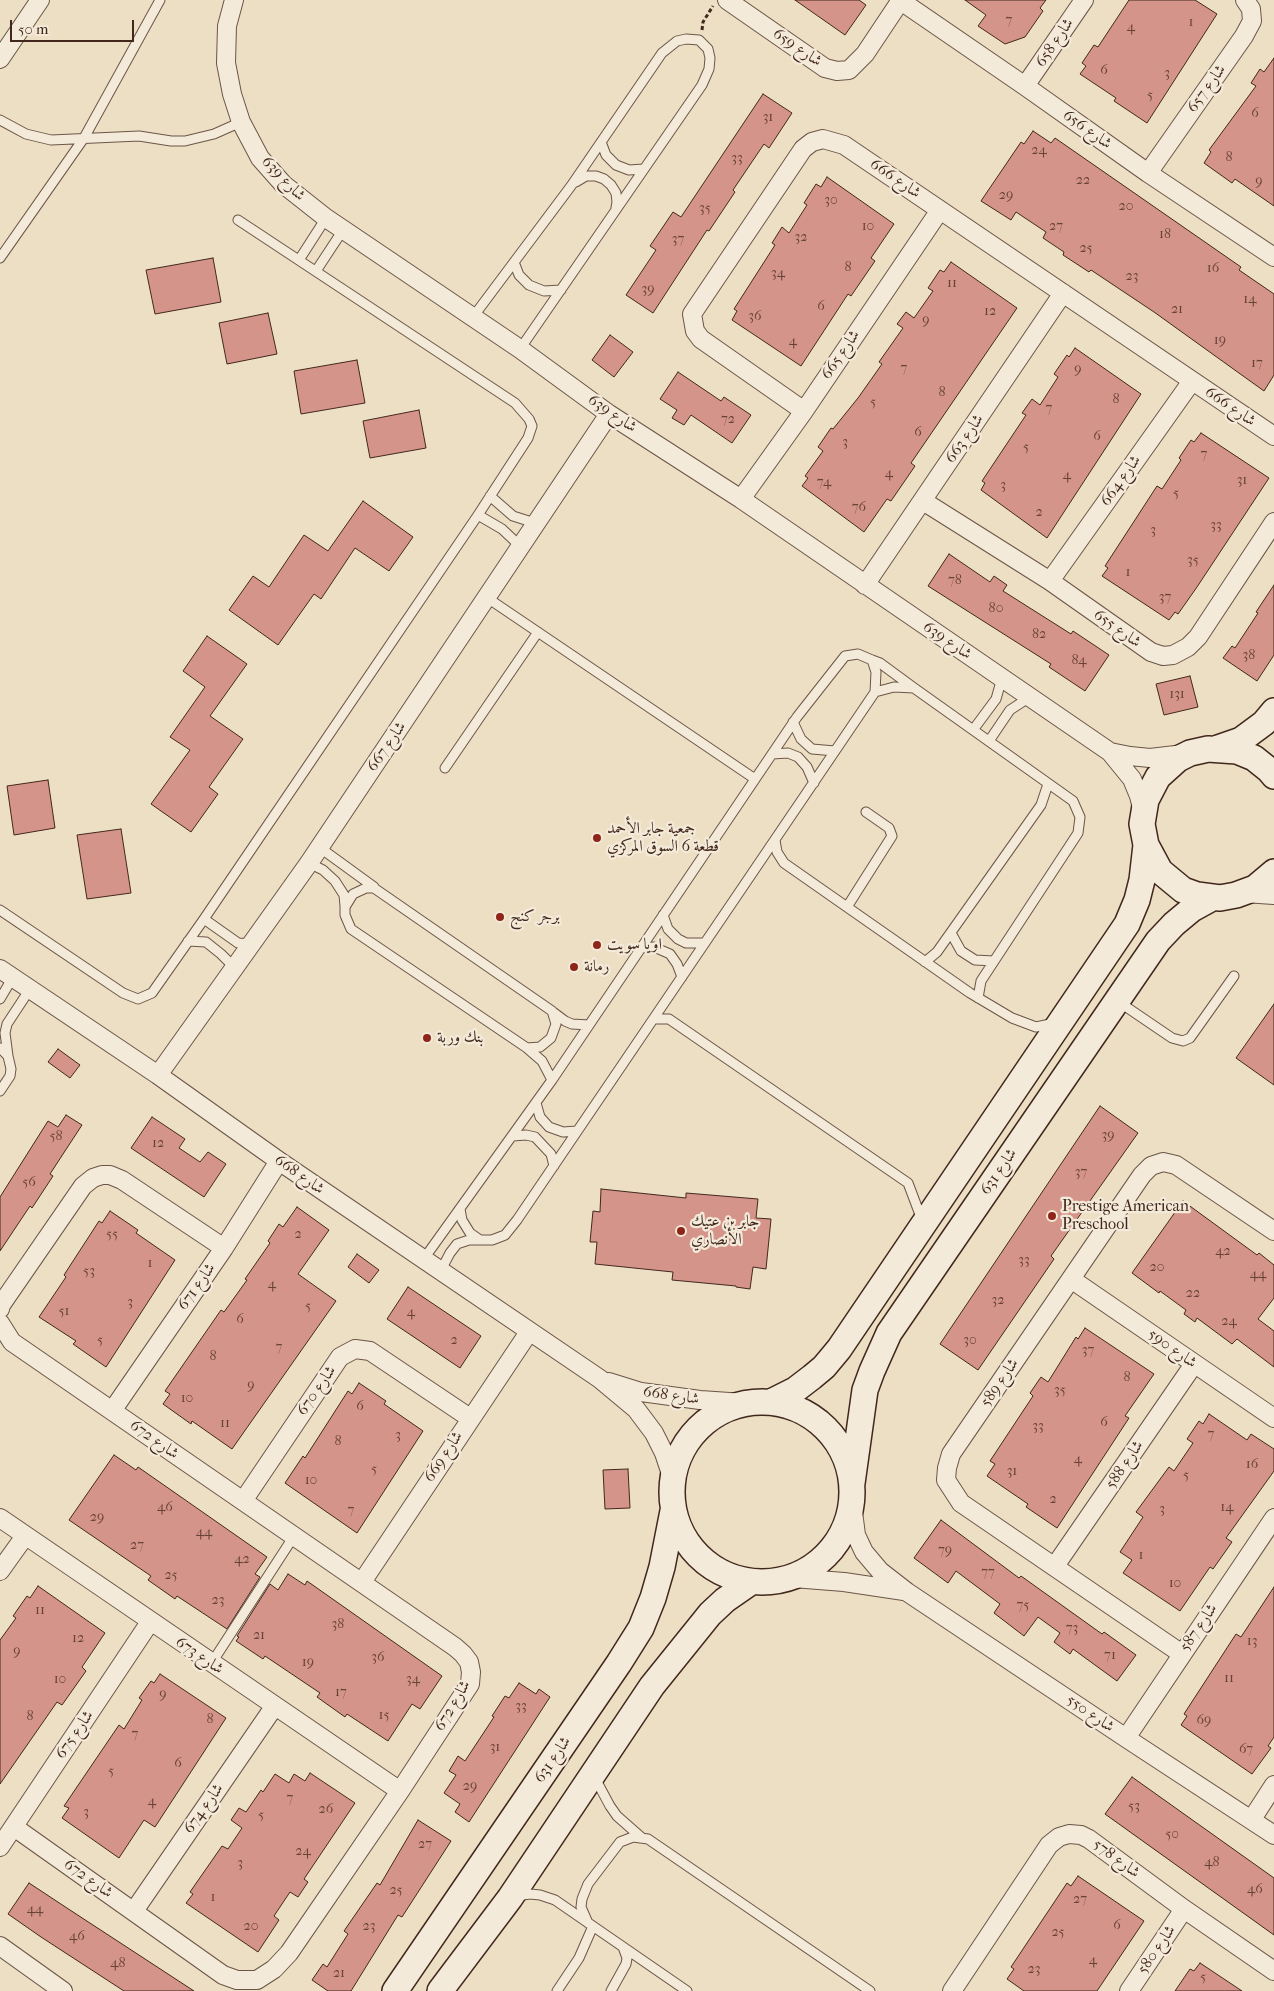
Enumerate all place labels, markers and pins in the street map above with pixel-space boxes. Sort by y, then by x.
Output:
place label: جمعية جابر الأحمد قطعة 6 السوق المركزي [607,819,719,857]
marker: جمعية جابر الأحمد قطعة 6 السوق المركزي [591,832,603,844]
place label: برجر كنج [510,907,560,927]
marker: برجر كنج [494,911,506,923]
place label: اويا سويت [607,935,662,955]
marker: اويا سويت [591,939,603,951]
place label: رمانة [584,957,609,977]
marker: رمانة [568,961,580,973]
place label: بنك وربة [437,1028,483,1048]
marker: بنك وربة [421,1032,433,1044]
place label: Prestige American Preschool [1062,1197,1189,1235]
marker: Prestige American Preschool [1046,1210,1058,1222]
place label: جابر بن عتيك الأنصاري [691,1212,759,1250]
marker: جابر بن عتيك الأنصاري [675,1225,687,1237]

